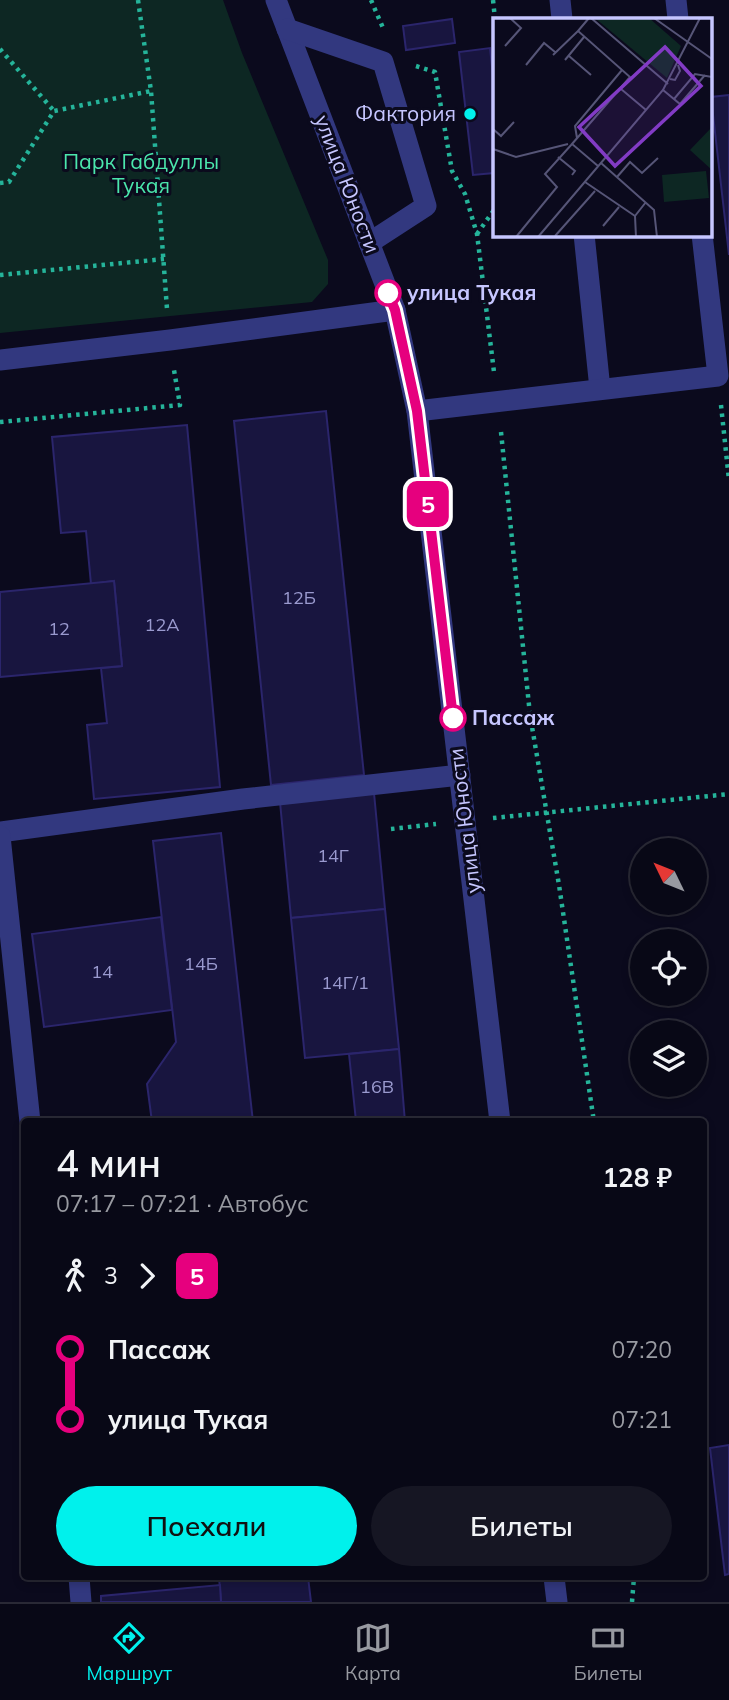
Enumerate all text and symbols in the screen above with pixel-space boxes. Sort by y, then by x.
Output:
inset map [493,18,712,236]
place label: Фактория [355,100,456,126]
marker: Фактория [462,106,478,122]
street label: улица Юности [310,111,386,256]
park label: Парк Габдуллы Тукая [63,148,219,198]
place label: улица Тукая [407,279,537,305]
marker: улица Тукая [375,280,401,306]
line badge: 5 [405,481,451,527]
text: 5 [421,489,435,519]
house number: 12Б [282,586,316,609]
house number: 12А [145,613,179,636]
house number: 12 [48,617,70,640]
place label: Пассаж [472,704,555,730]
marker: Пассаж [440,705,466,731]
street label: улица Юности [442,747,486,895]
north arrow [630,838,707,915]
map controls [630,838,707,1097]
house number: 14Г [317,844,349,867]
button: locate [630,929,707,1006]
house number: 14Б [184,952,218,975]
house number: 14 [91,960,113,983]
house number: 14Г/1 [321,971,369,994]
button: layers [630,1020,707,1097]
house number: 16В [360,1075,394,1098]
text: 4 мин [56,1139,161,1187]
text: 128 ₽ [602,1161,672,1194]
text: 07:17 – 07:21 · Автобус [56,1189,309,1218]
icon: walk [56,1257,94,1295]
icon: forward [128,1257,166,1295]
text: 3 [104,1261,118,1290]
text: 5 [190,1261,204,1291]
text: Пассаж [108,1333,210,1366]
text: 07:20 [612,1335,672,1364]
text: улица Тукая [108,1403,268,1436]
text: 07:21 [612,1405,672,1434]
button: Поехали [56,1486,357,1566]
button: Билеты [371,1486,672,1566]
tab: Маршрут [86,1619,172,1685]
tab: Карта [345,1619,401,1685]
tab: Билеты [574,1619,642,1685]

